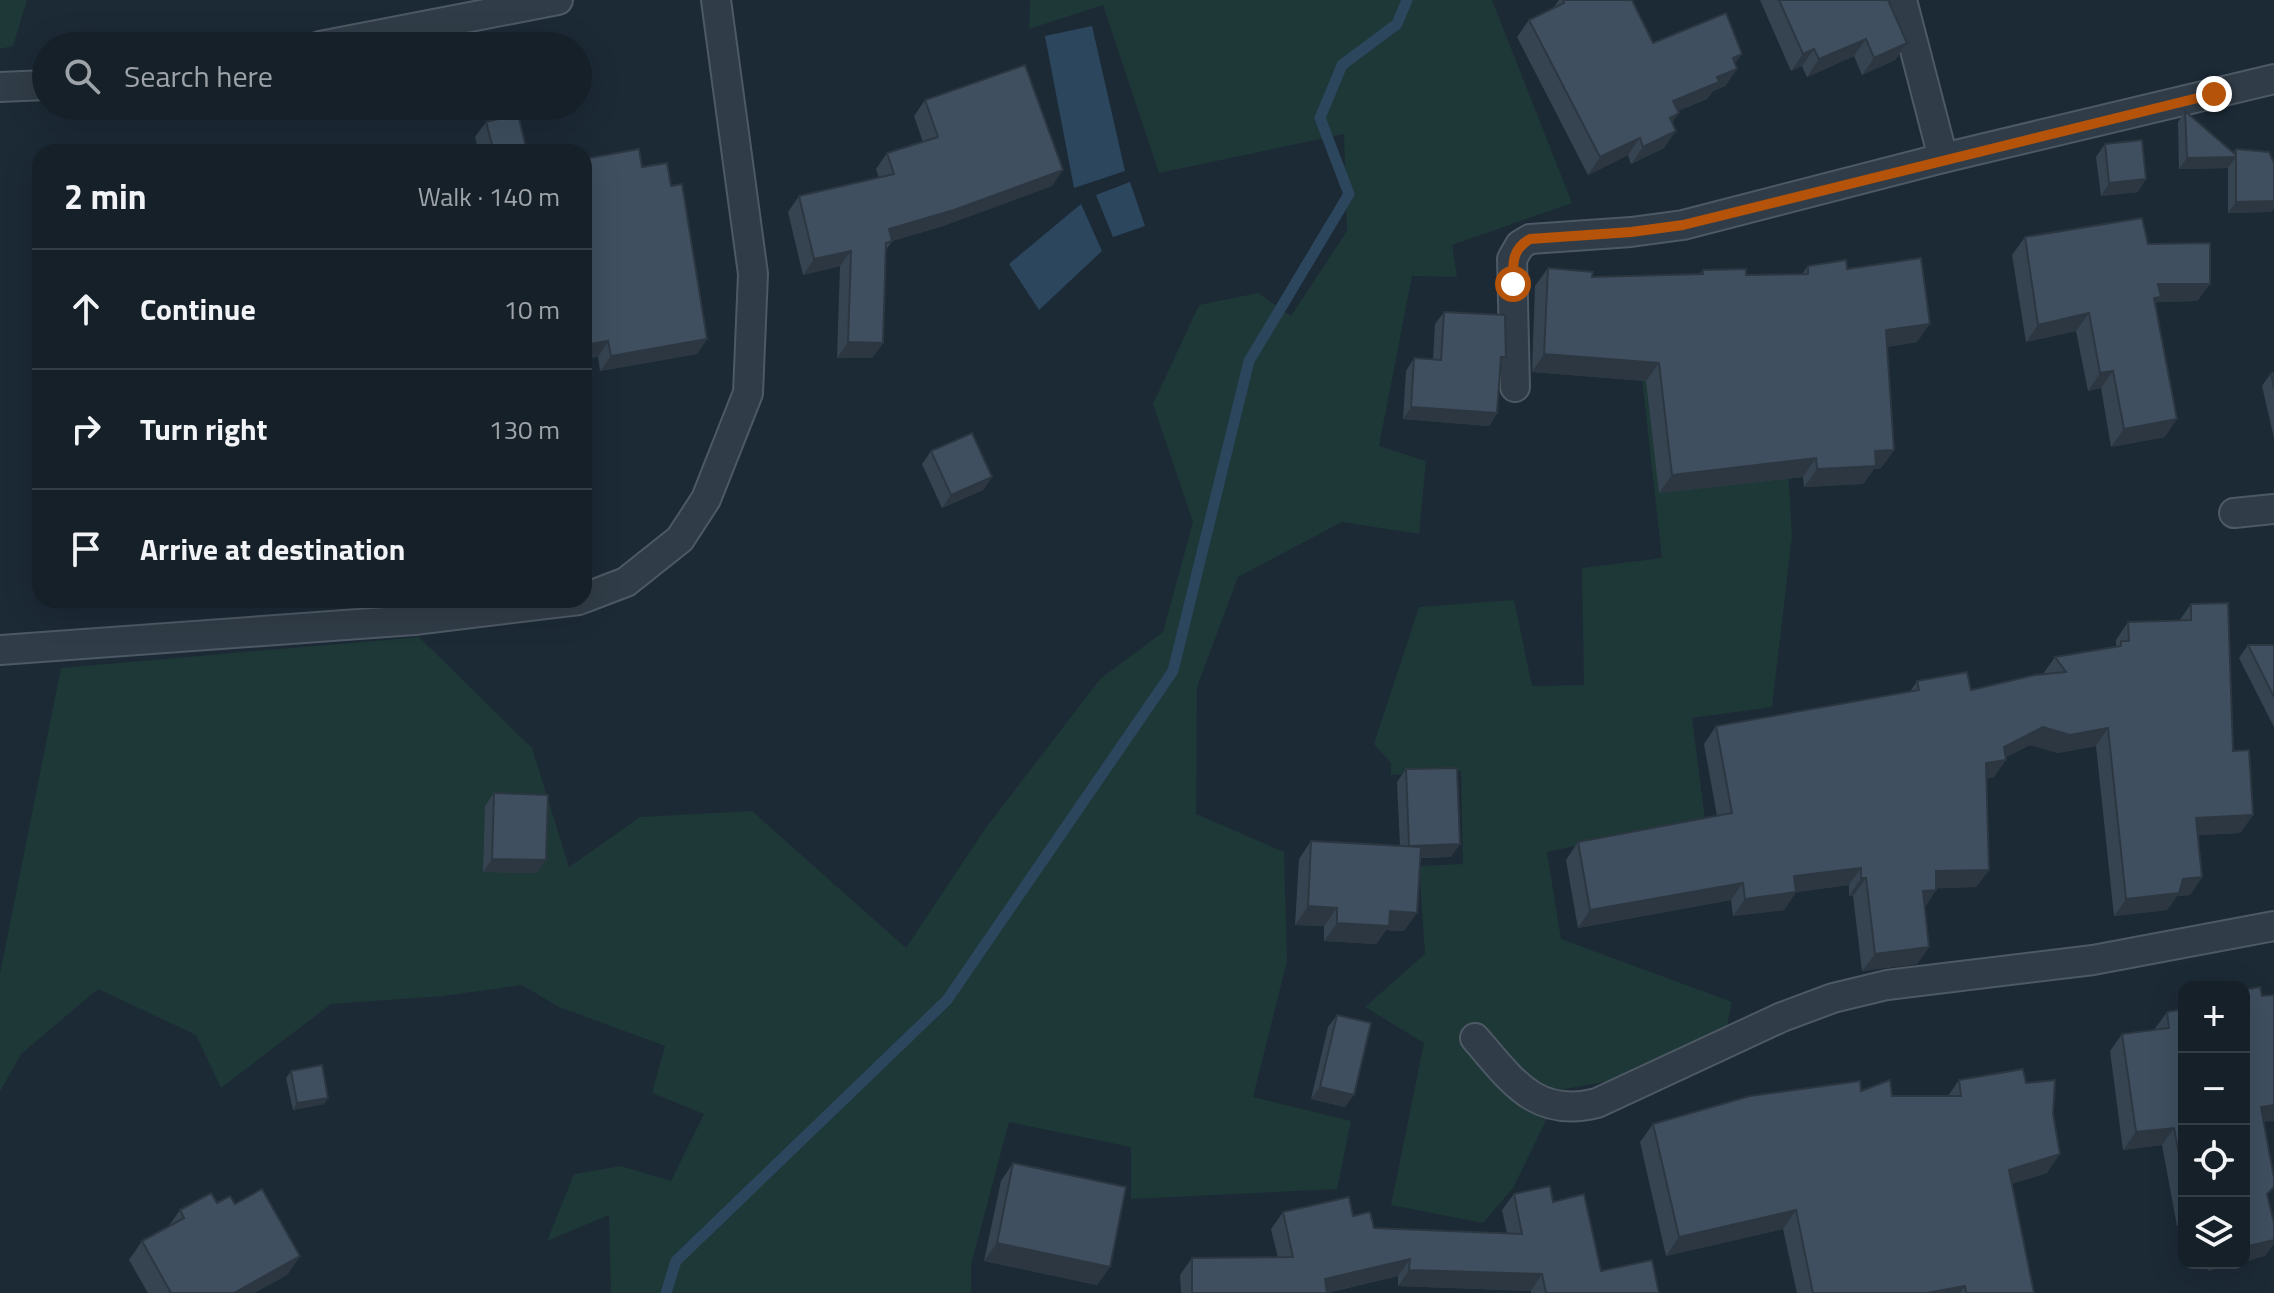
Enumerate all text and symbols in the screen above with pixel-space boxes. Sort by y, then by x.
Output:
search box [32,32,592,120]
text: Search here [124,53,273,99]
icon: search [60,54,104,98]
route end [2196,76,2232,112]
text: 2 min [64,170,147,222]
text: Walk · 140 m [418,177,560,216]
route start [1495,266,1531,302]
text: Continue [140,286,256,332]
icon: ahead [64,287,108,331]
text: 10 m [503,290,560,329]
text: Turn right [140,406,268,452]
icon: right [64,407,108,451]
text: 130 m [489,410,560,449]
text: Arrive at destination [140,526,405,572]
icon: arrive [64,527,108,571]
map controls [2178,981,2250,1269]
button: + [2178,981,2250,1053]
button: − [2178,1053,2250,1125]
button: locate [2178,1125,2250,1197]
button: layers [2178,1197,2250,1269]

